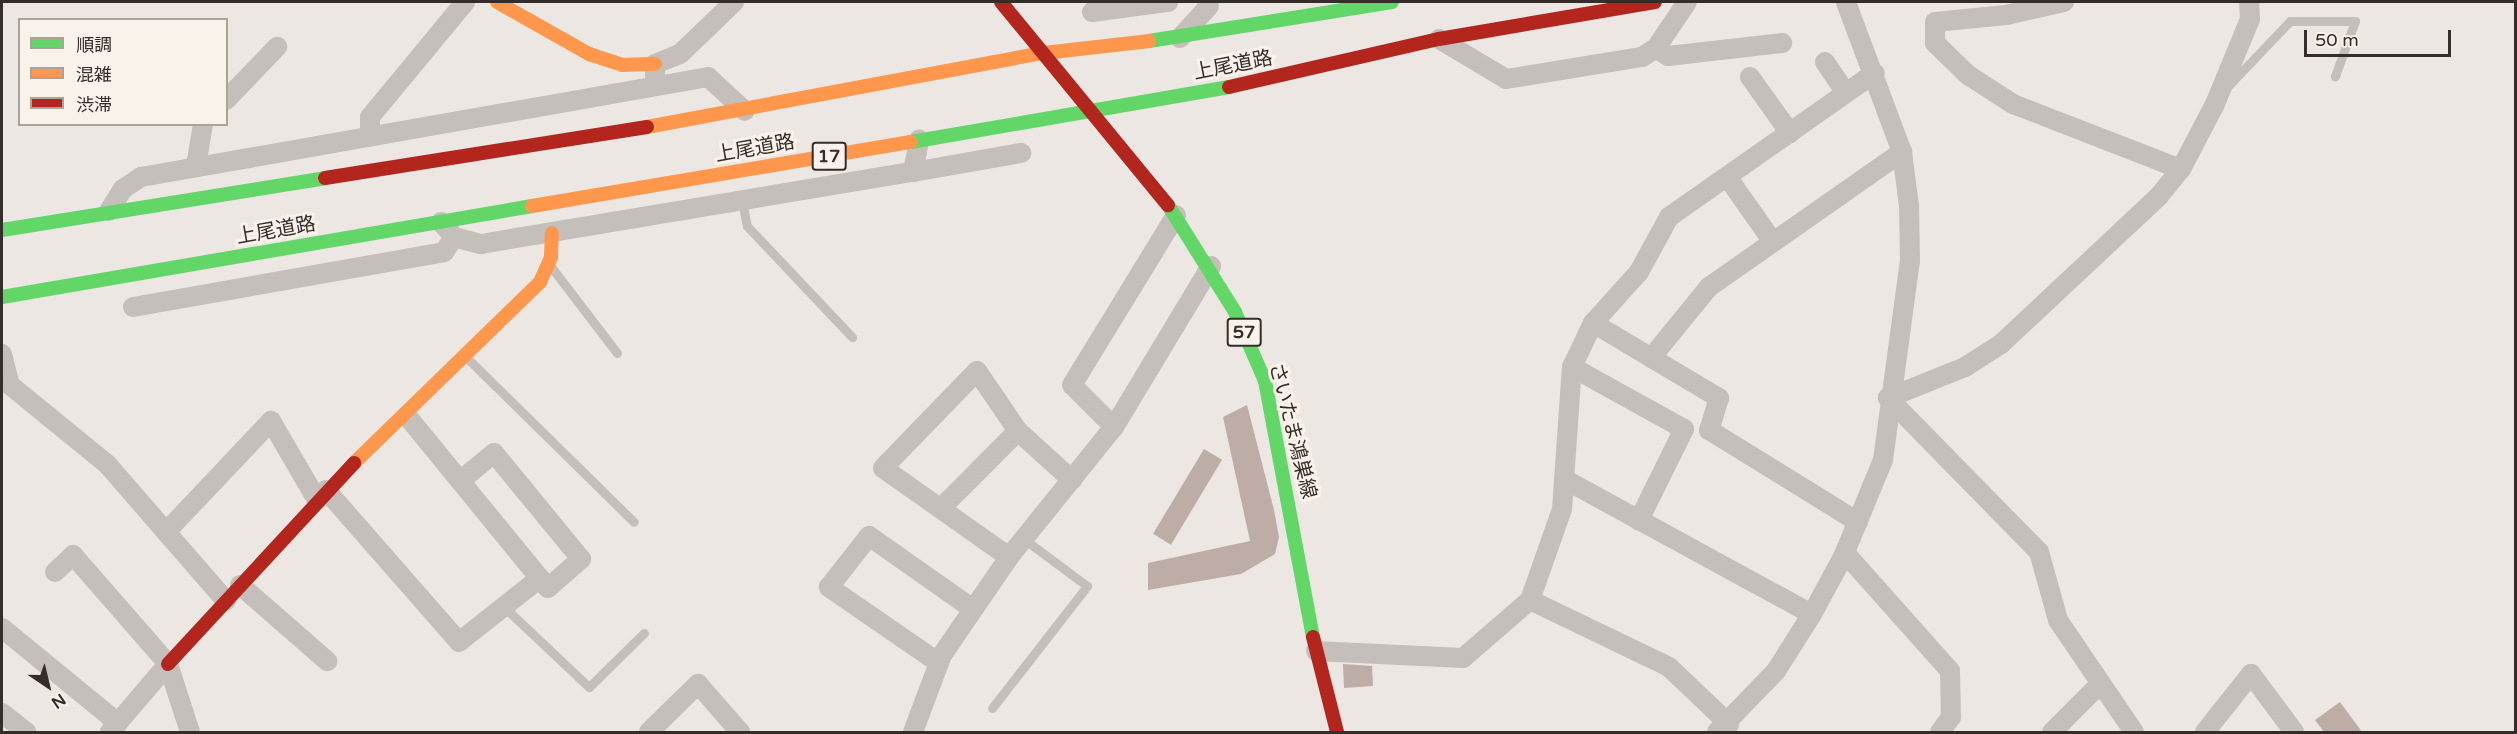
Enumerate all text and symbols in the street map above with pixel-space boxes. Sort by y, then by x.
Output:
legend [18,18,228,126]
scale bar [2307,18,2454,56]
text: 50 m [2315,29,2359,51]
text: 順調 [76,34,112,56]
street label: 上尾道路 [1191,47,1275,85]
text: 混雑 [76,64,112,86]
text: 渋滞 [76,94,112,116]
street label: 上尾道路 [714,130,796,168]
road number: 17 [811,141,847,171]
street label: 上尾道路 [235,212,317,250]
road number: 57 [1226,317,1262,347]
street label: さいたま鴻巣線 [1263,360,1321,502]
north arrow [18,656,78,716]
text: N [47,689,69,713]

